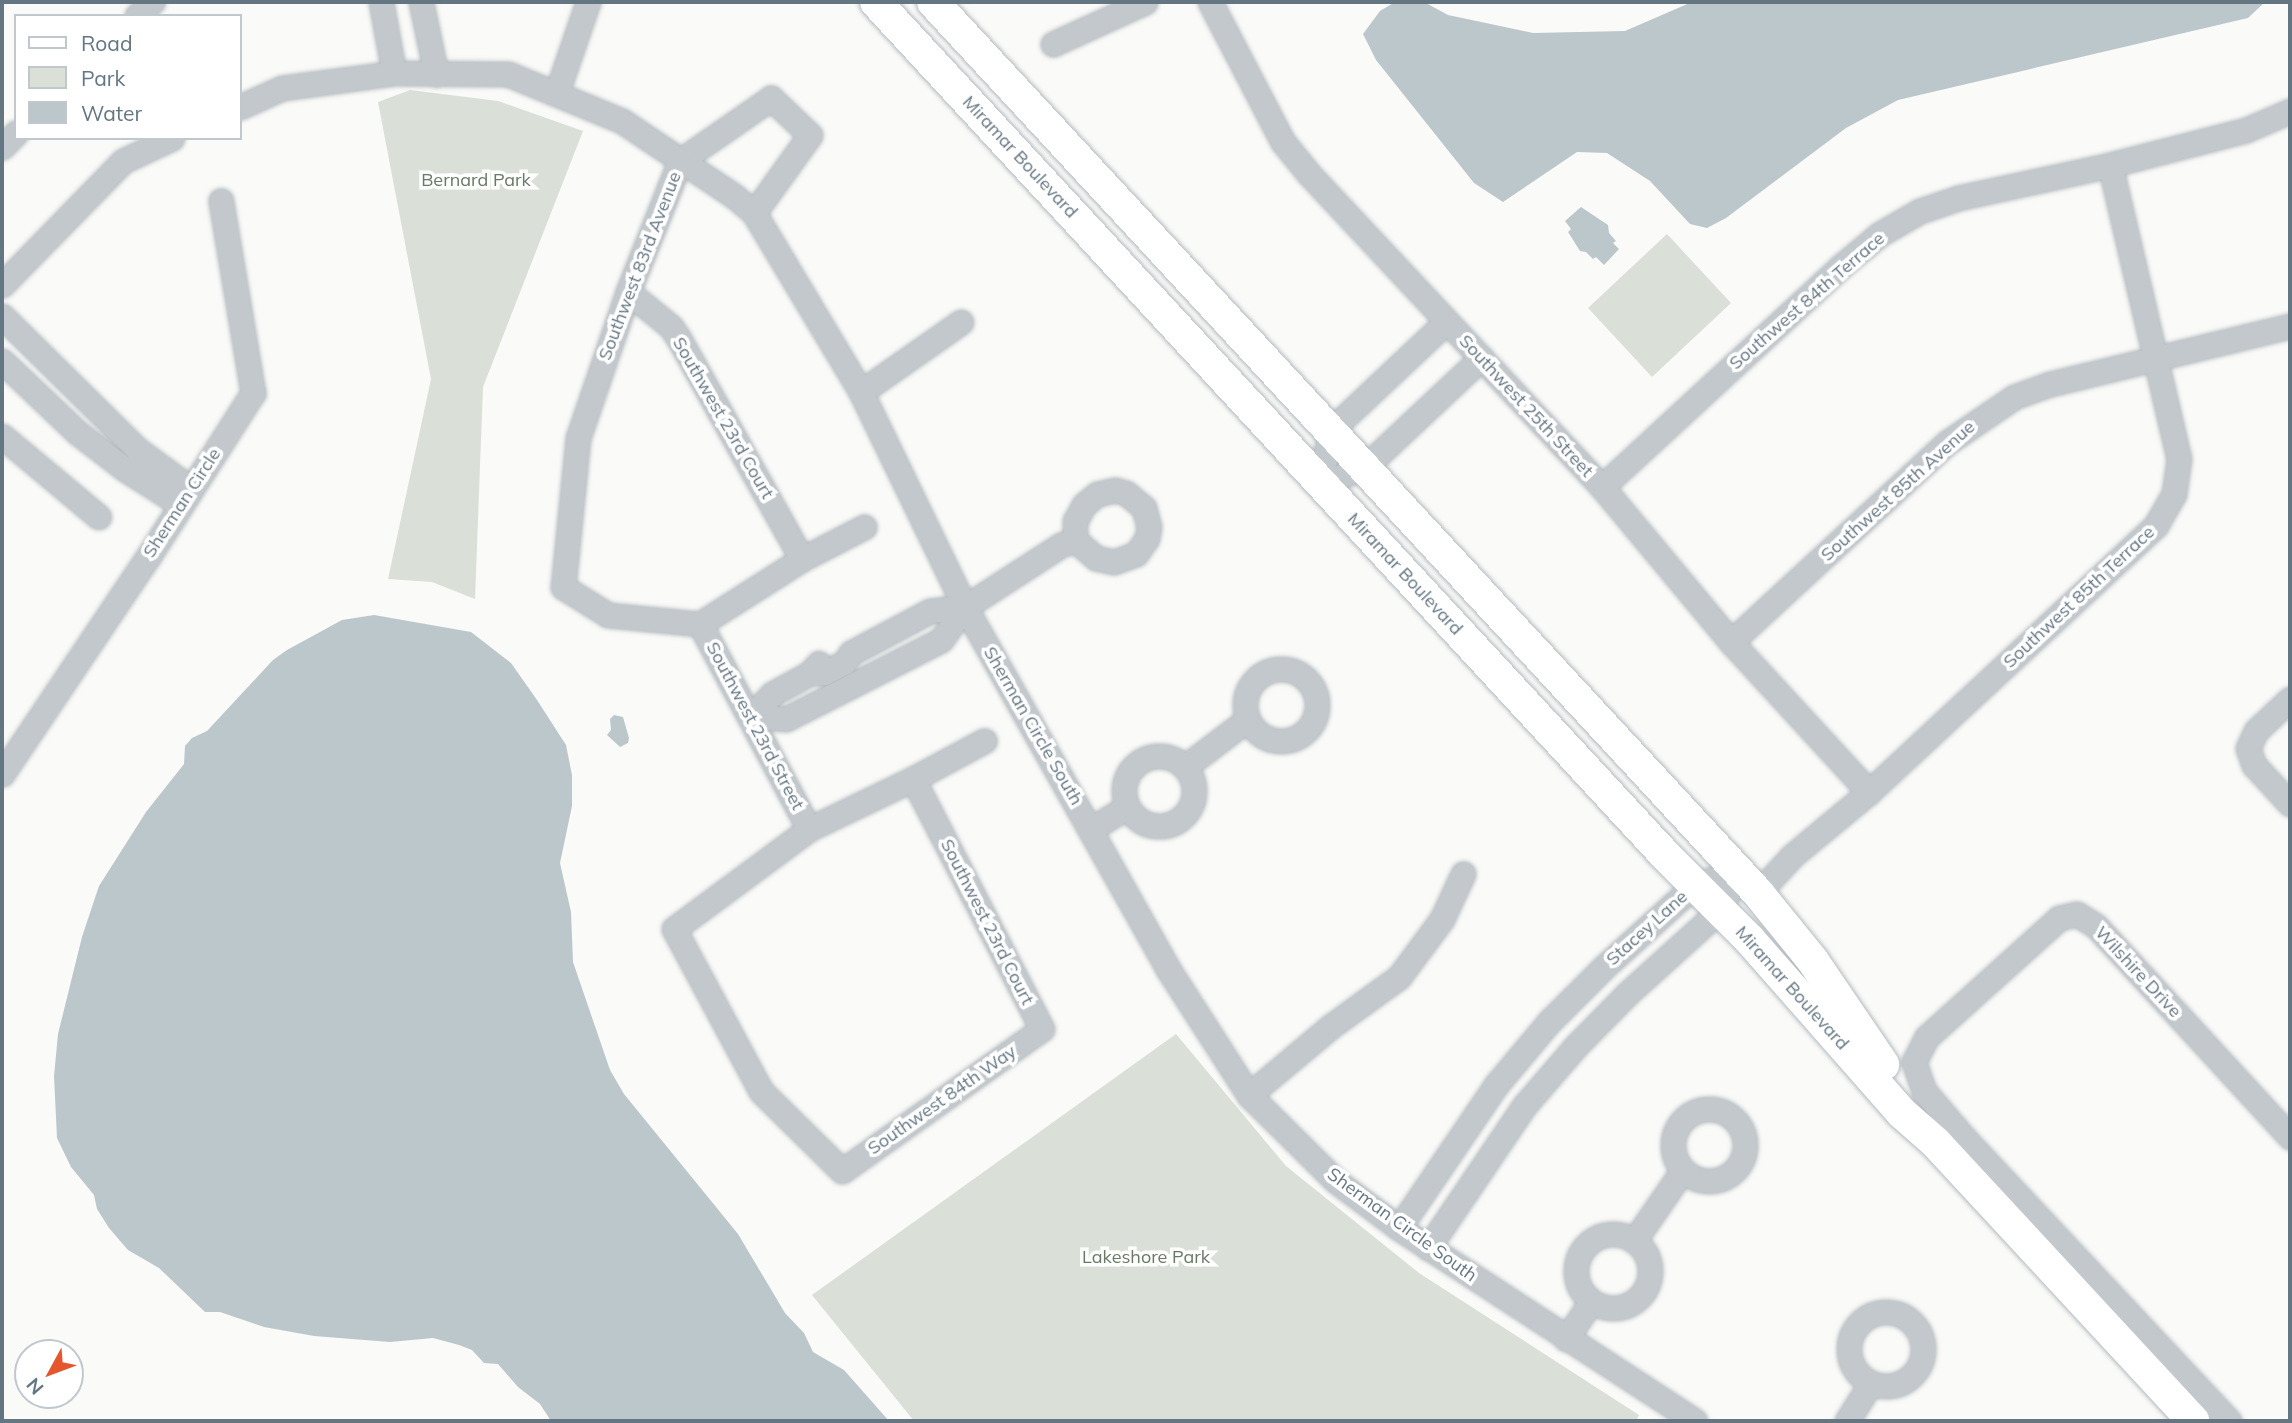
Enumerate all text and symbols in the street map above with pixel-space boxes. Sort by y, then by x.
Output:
legend [14,14,242,140]
text: Road [81,30,132,56]
text: Park [81,65,125,91]
street label: Miramar Boulevard [958,91,1082,223]
text: Water [81,100,142,126]
park label: Bernard Park [421,169,531,191]
street label: Southwest 83rd Avenue [594,169,686,363]
street label: Southwest 84th Terrace [1725,228,1889,374]
street label: Southwest 25th Street [1454,330,1598,482]
street label: Southwest 23rd Court [668,333,778,503]
street label: Southwest 85th Avenue [1817,416,1979,566]
street label: Sherman Circle [139,444,225,562]
street label: Miramar Boulevard [1343,508,1467,640]
street label: Southwest 85th Terrace [1999,521,2159,673]
street label: Southwest 23rd Street [702,638,808,814]
street label: Sherman Circle South [979,643,1087,809]
street label: Southwest 23rd Court [936,836,1038,1008]
street label: Stacey Lane [1602,886,1692,970]
street label: Miramar Boulevard [1731,922,1853,1054]
street label: Wilshire Drive [2090,922,2186,1022]
street label: Southwest 84th Way [864,1041,1020,1159]
street label: Sherman Circle South [1323,1164,1481,1286]
park label: Lakeshore Park [1082,1246,1210,1268]
north arrow [14,1339,84,1409]
text: N [21,1373,48,1400]

